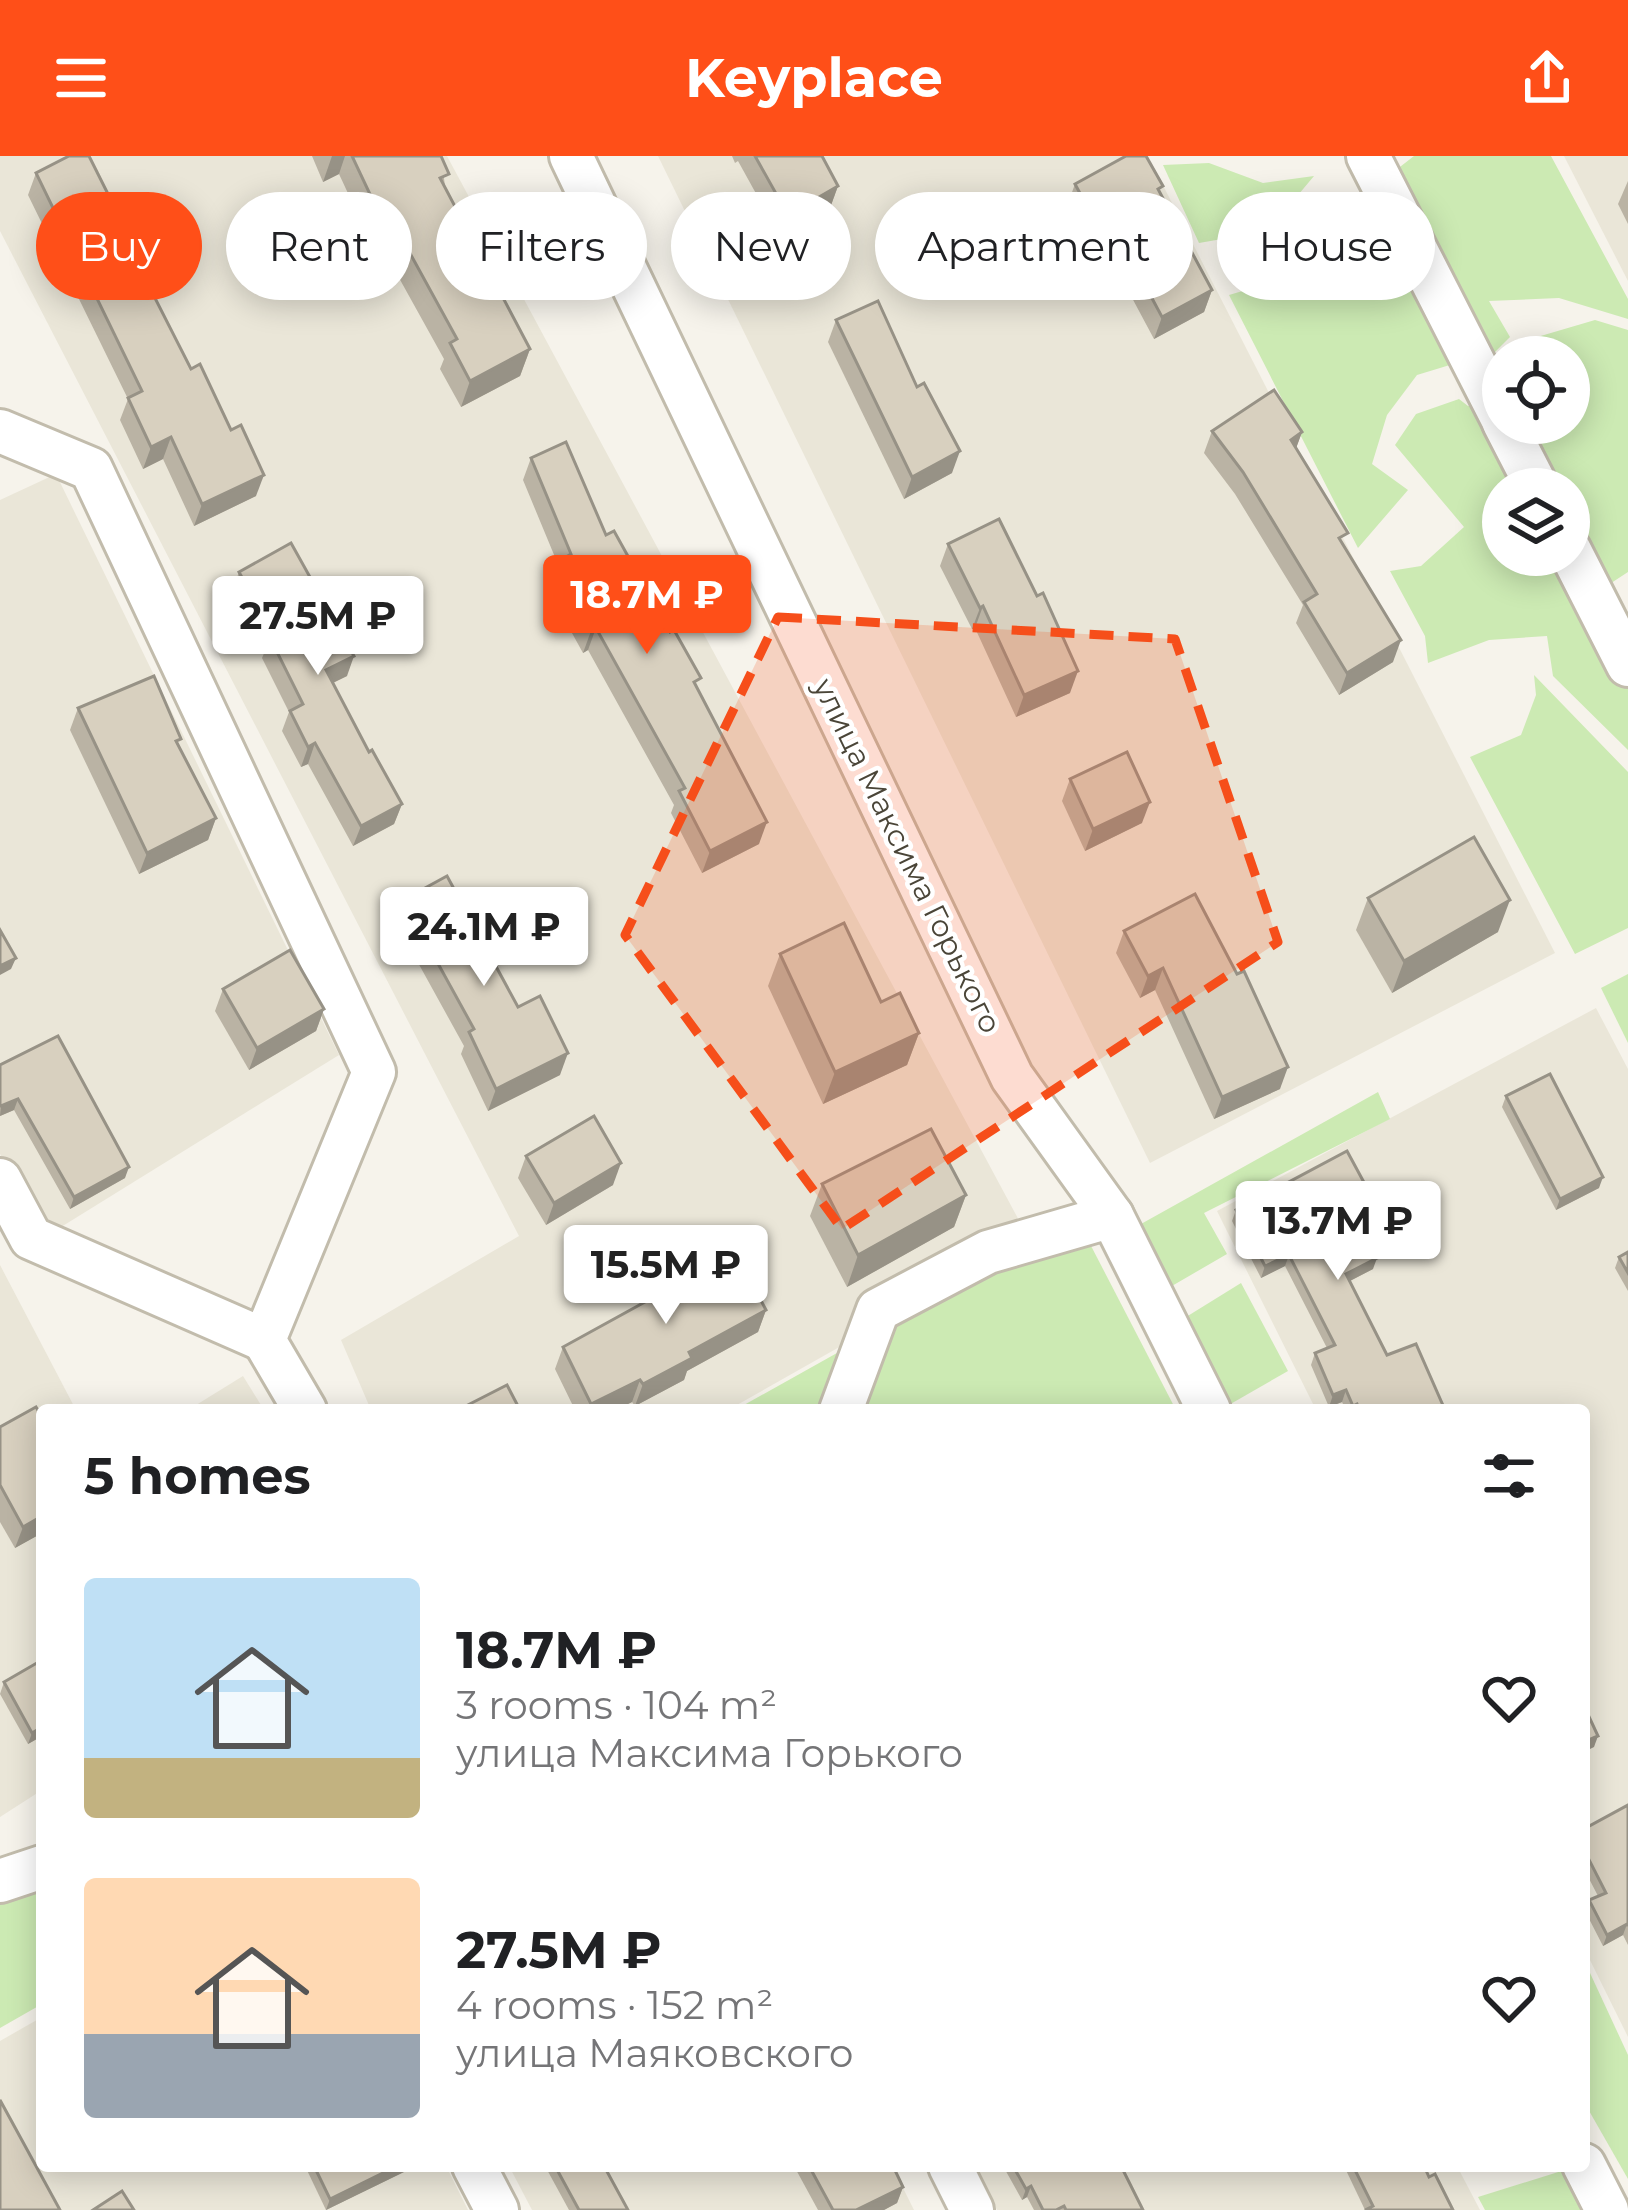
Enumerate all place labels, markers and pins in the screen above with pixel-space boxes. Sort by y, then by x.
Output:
pin: 18.7M ₽ [536,555,758,657]
pin: 27.5M ₽ [207,576,429,678]
pin: 24.1M ₽ [373,887,595,989]
pin: 13.7M ₽ [1227,1181,1449,1283]
pin: 15.5M ₽ [555,1225,777,1327]

